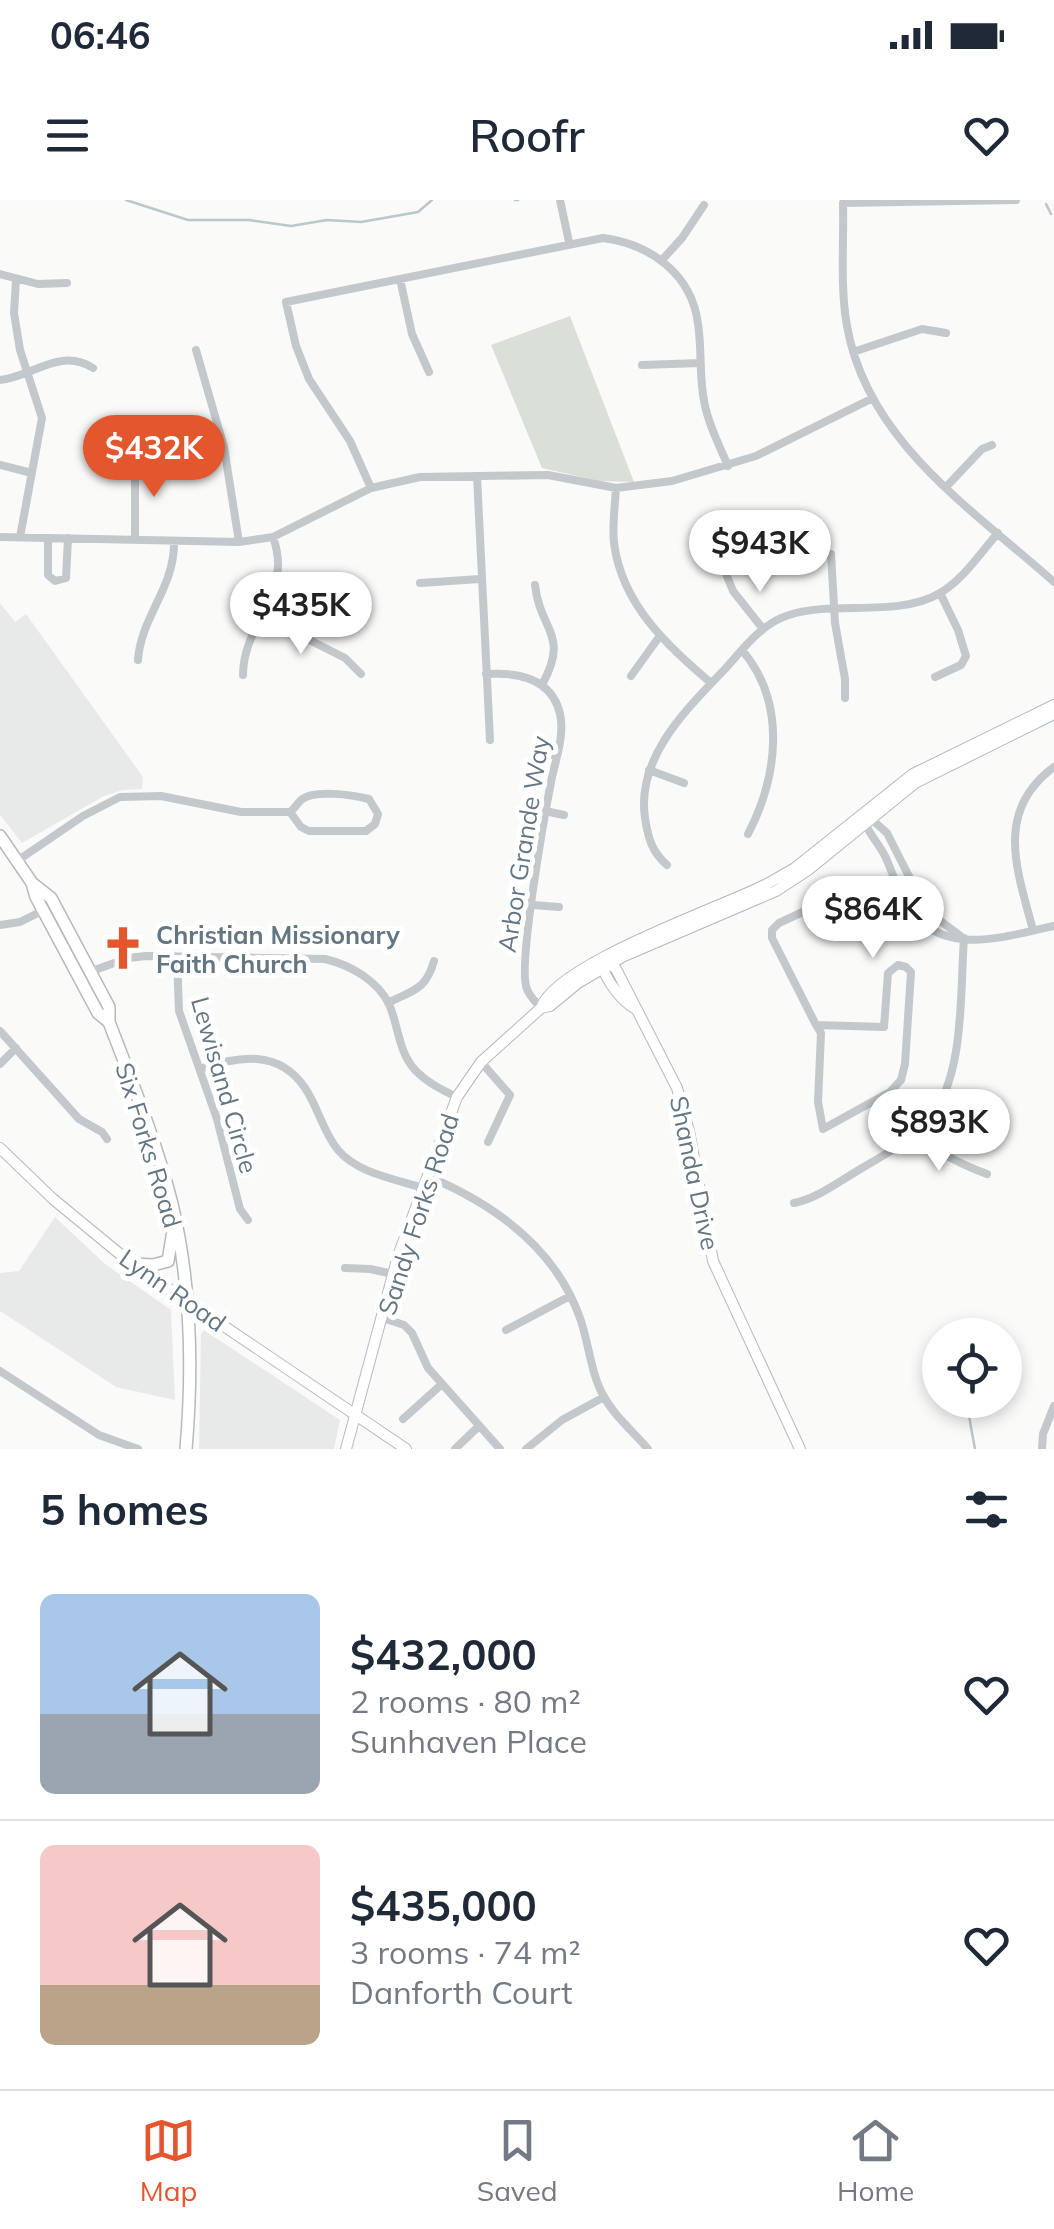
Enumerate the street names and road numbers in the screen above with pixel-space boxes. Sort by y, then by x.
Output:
street label: Arbor Grande Way [491,734,555,954]
street label: Lewisand Circle [185,993,265,1177]
street label: Six Forks Road [109,1059,189,1231]
street label: Shanda Drive [664,1093,726,1253]
street label: Sandy Forks Road [371,1109,465,1319]
street label: Lynn Road [114,1242,232,1338]

